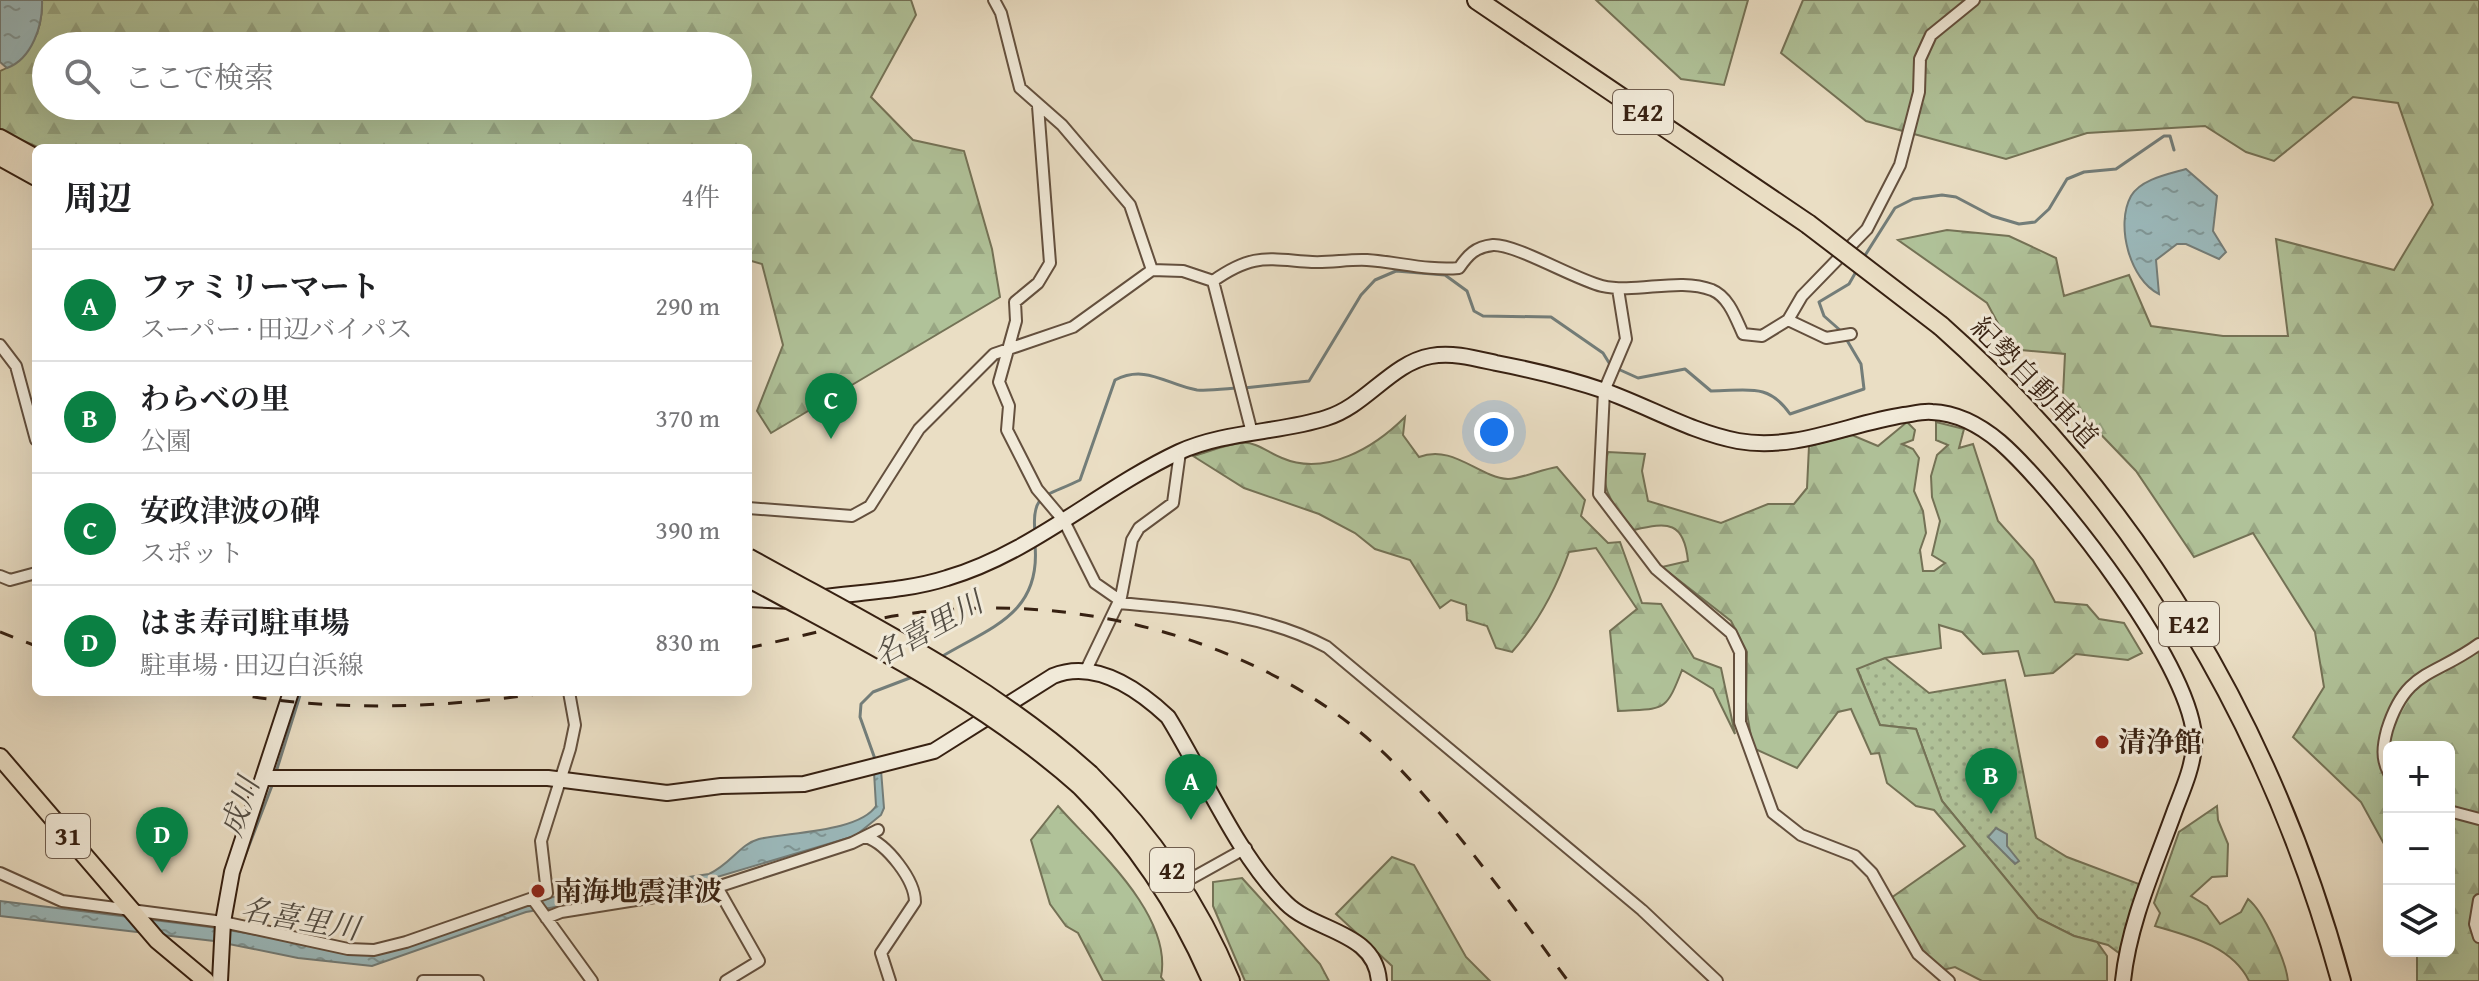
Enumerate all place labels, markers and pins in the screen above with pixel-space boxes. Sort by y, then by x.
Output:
pin: C [805,373,857,439]
place label: 清浄館 [2118,721,2202,762]
marker: 清浄館 [2093,733,2111,751]
pin: B [1965,748,2017,814]
pin: A [1165,754,1217,820]
pin: D [136,807,188,873]
place label: 南海地震津波 [554,870,722,911]
marker: 南海地震津波 [529,882,547,900]

